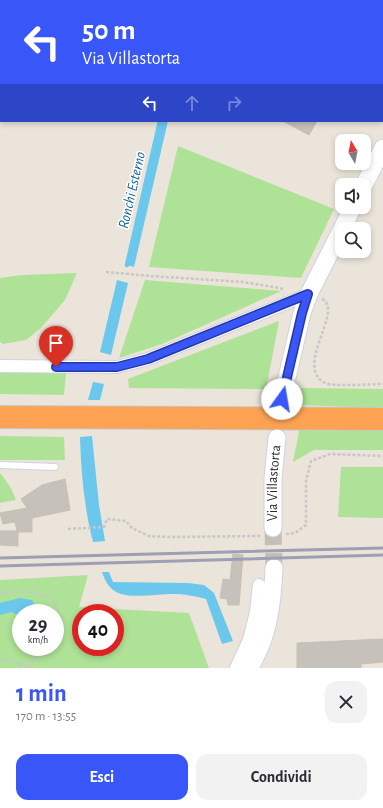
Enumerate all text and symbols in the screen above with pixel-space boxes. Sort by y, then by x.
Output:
icon: left [16,16,68,68]
text: 50 m [82,17,136,45]
text: Via Villastorta [82,50,180,68]
icon: left [139,92,161,114]
icon: ahead [181,92,203,114]
icon: right [223,92,245,114]
north arrow [335,134,371,170]
map controls [335,134,371,258]
water label: Ronchi Esterno [116,150,148,230]
button: sound [335,178,371,214]
button: search [335,222,371,258]
pin [39,326,73,367]
icon: arrive [45,332,67,354]
position arrow [261,378,303,420]
street label: Via Villastorta [266,444,283,521]
speed limit sign: 40 [72,604,124,656]
text: 29 [28,615,48,635]
text: km/h [28,635,48,645]
button: close [325,681,367,723]
text: 1 min [16,682,67,706]
text: 170 m · 13:55 [16,710,76,723]
button: Esci [16,754,188,800]
button: Condividi [196,754,367,800]

